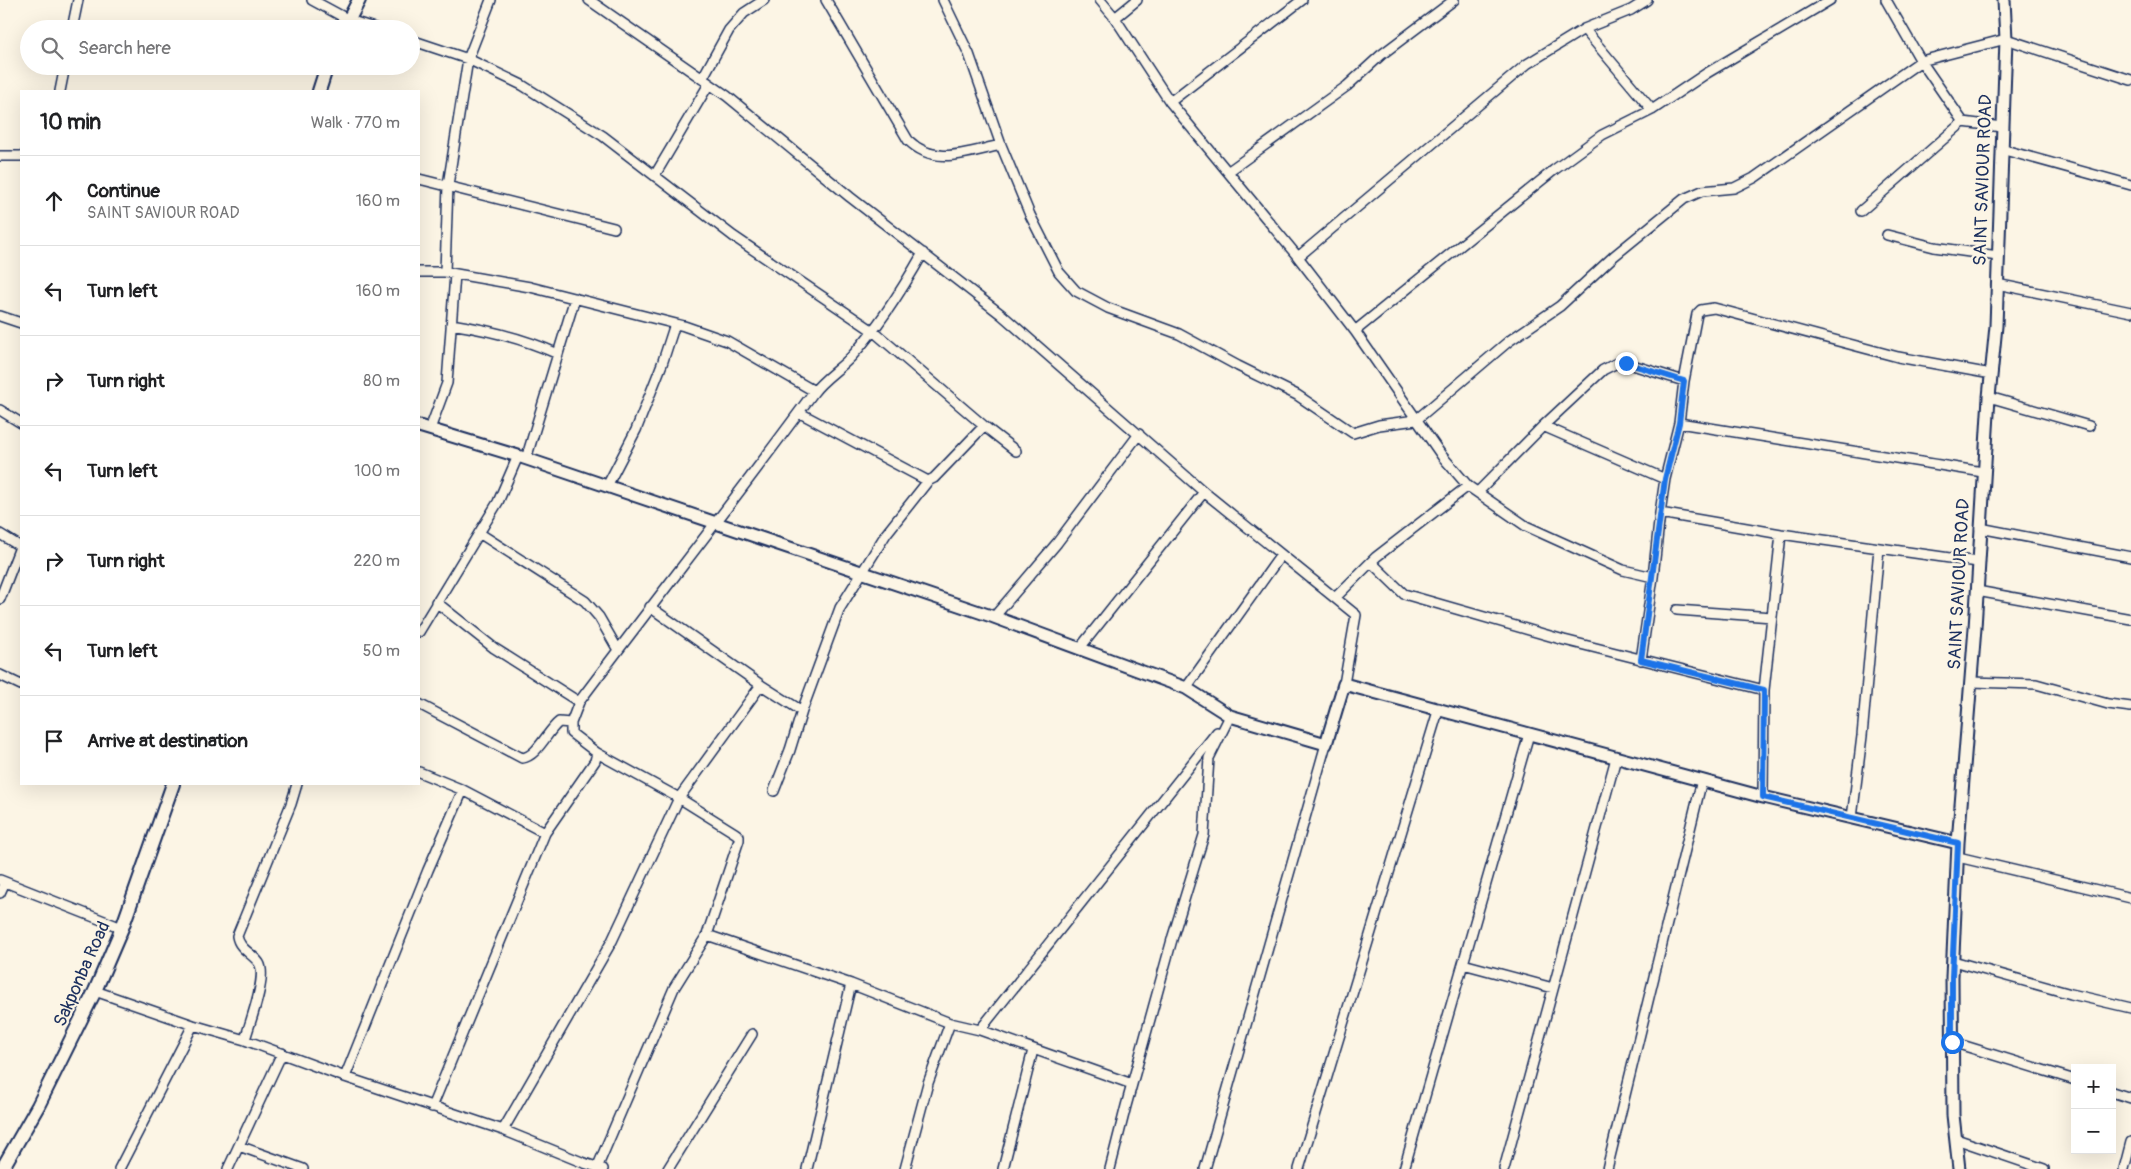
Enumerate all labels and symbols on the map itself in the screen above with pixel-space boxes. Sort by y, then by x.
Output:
street label: SAINT SAVIOUR ROAD [1969,94,1997,266]
route end [1615,352,1638,375]
street label: SAINT SAVIOUR ROAD [1943,498,1975,670]
street label: Sakponba Road [49,918,115,1030]
route start [1941,1031,1964,1054]

